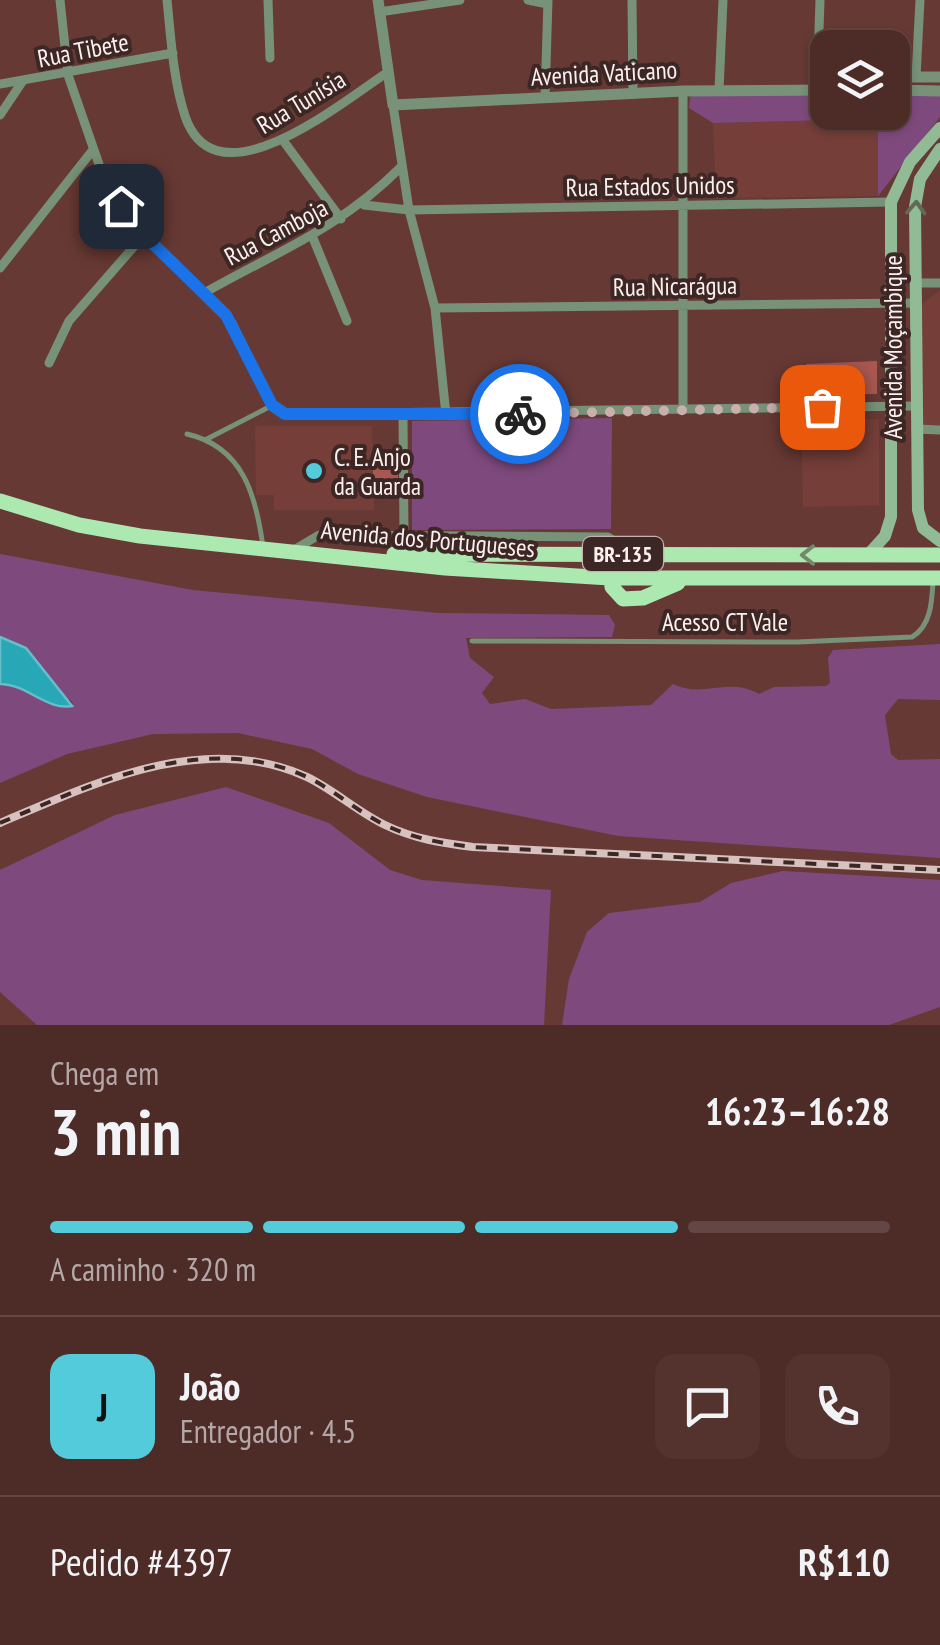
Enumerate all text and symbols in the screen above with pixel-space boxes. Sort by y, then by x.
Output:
street label: Rua Tibete [35,25,131,75]
map controls [810,30,910,130]
button: layers [810,30,910,130]
street label: Avenida Vaticano [530,53,678,93]
street label: Rua Tunísia [251,63,351,141]
pin [79,164,164,249]
street label: Rua Estados Unidos [565,169,735,203]
icon: home [94,179,149,234]
street label: Rua Camboja [219,191,333,273]
one-way arrow [905,200,926,216]
street label: Avenida Moçambique [877,255,909,439]
street label: Rua Nicarágua [613,269,737,303]
courier [470,364,570,464]
pin [780,365,865,450]
icon: bag [795,380,850,435]
icon: bike [493,387,548,442]
place label: C. E. Anjo da Guarda [334,441,421,502]
marker: C. E. Anjo da Guarda [303,460,325,482]
street label: Avenida dos Portugueses [320,514,536,564]
road number: BR-135 [583,537,663,571]
one-way arrow [799,544,814,566]
street label: Acesso CT Vale [662,606,788,638]
text: Chega em [50,1052,159,1094]
text: 16:23–16:28 [705,1086,890,1135]
text: 3 min [50,1089,181,1173]
text: A caminho · 320 m [50,1248,256,1290]
button: chat [655,1354,760,1459]
button: phone [785,1354,890,1459]
text: João [180,1361,241,1410]
text: J [97,1382,108,1431]
text: Entregador · 4.5 [180,1410,356,1452]
text: Pedido #4397 [50,1537,233,1586]
text: R$110 [798,1537,890,1586]

